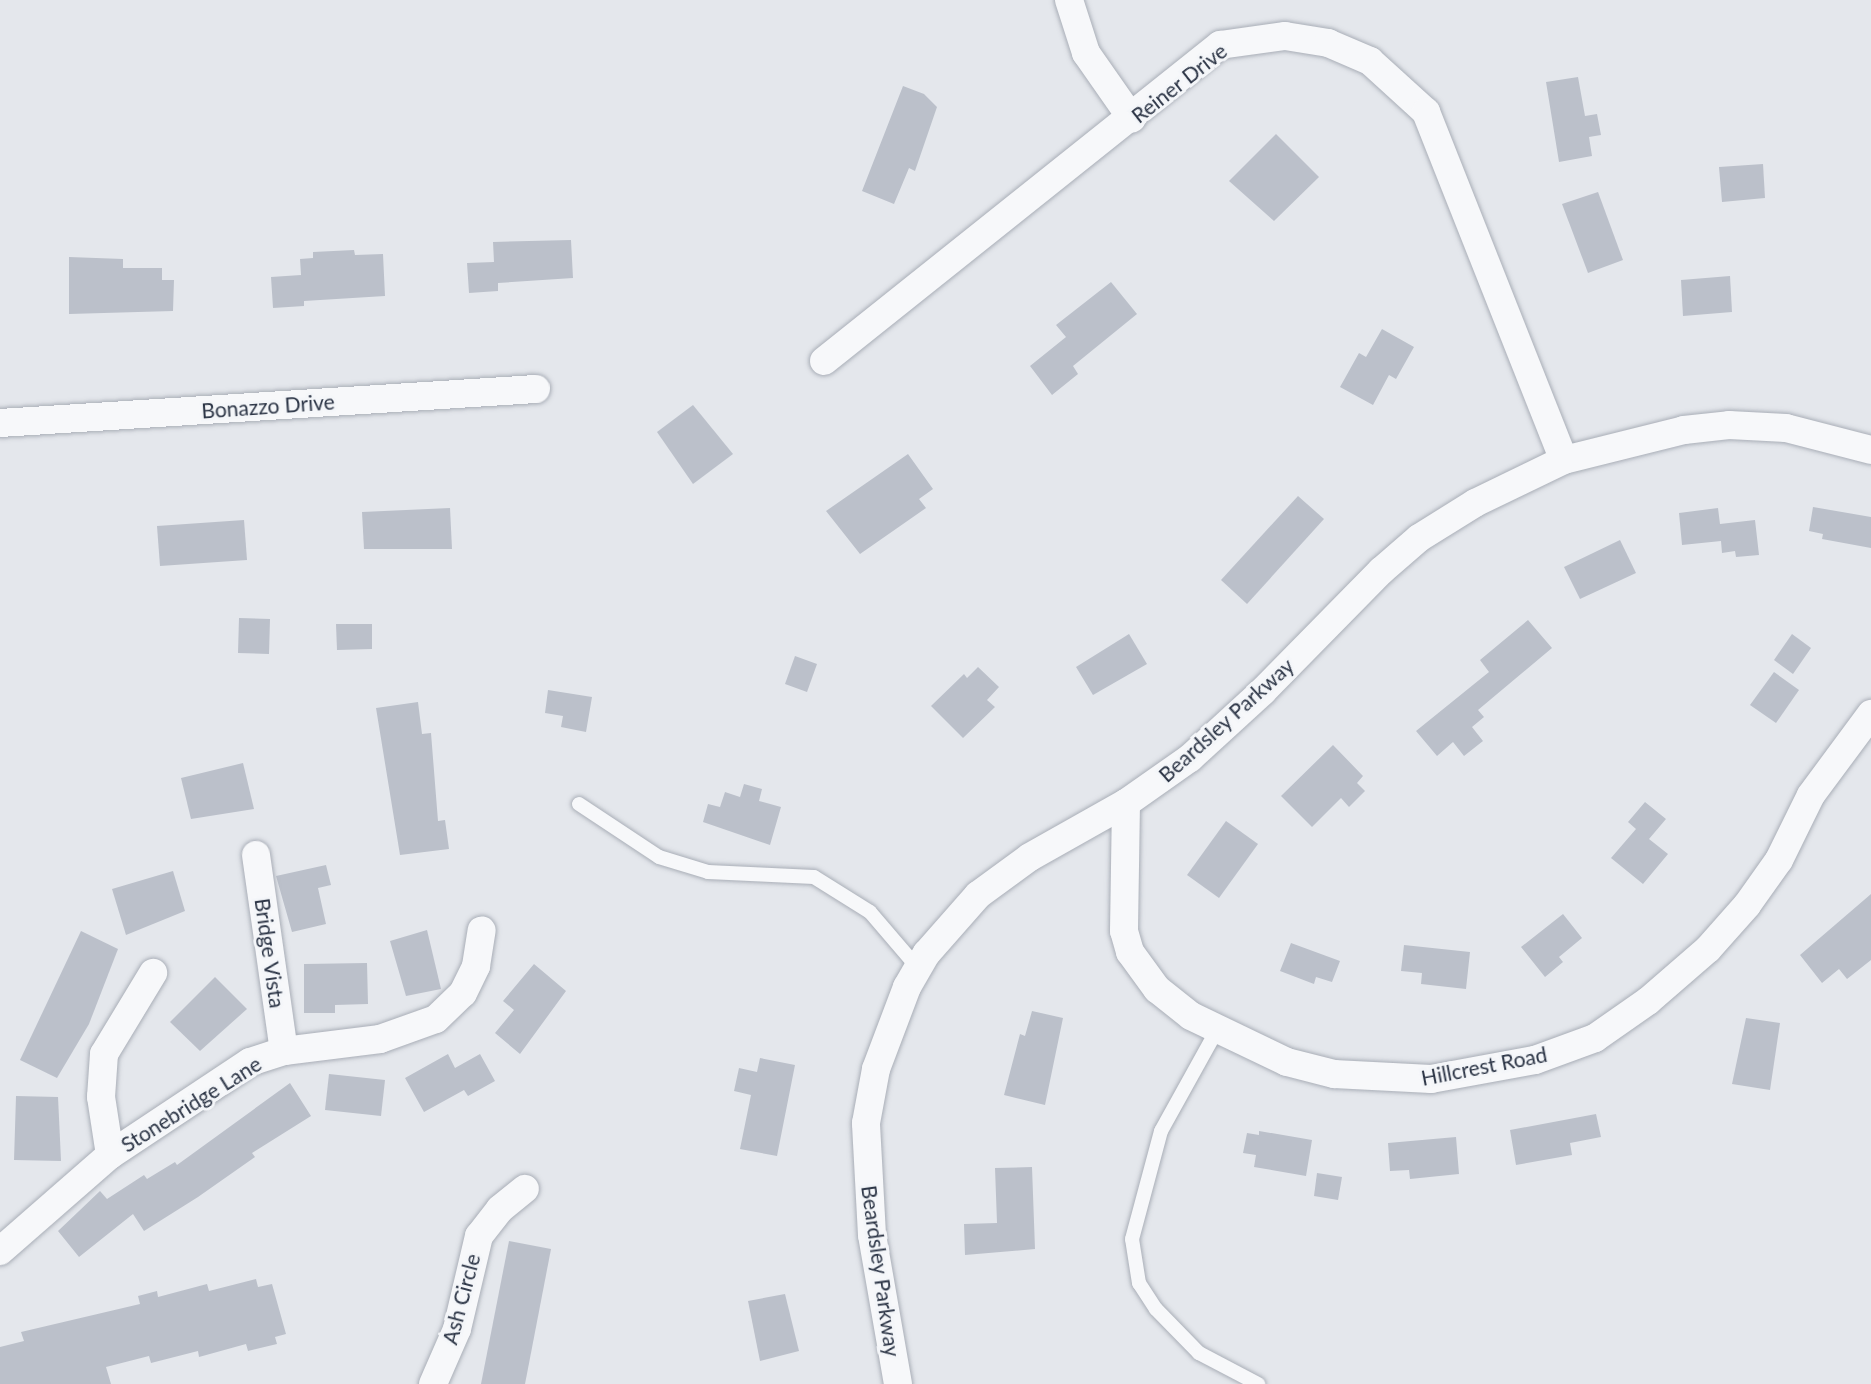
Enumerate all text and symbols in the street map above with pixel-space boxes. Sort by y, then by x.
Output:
street label: Reiner Drive [1126,38,1232,128]
street label: Bonazzo Drive [200,389,336,423]
street label: Beardsley Parkway [1153,653,1299,787]
street label: Bridge Vista [250,896,290,1010]
street label: Hillcrest Road [1419,1041,1549,1091]
street label: Stonebridge Lane [116,1051,266,1157]
street label: Beardsley Parkway [856,1183,906,1359]
street label: Ash Circle [437,1251,485,1347]

